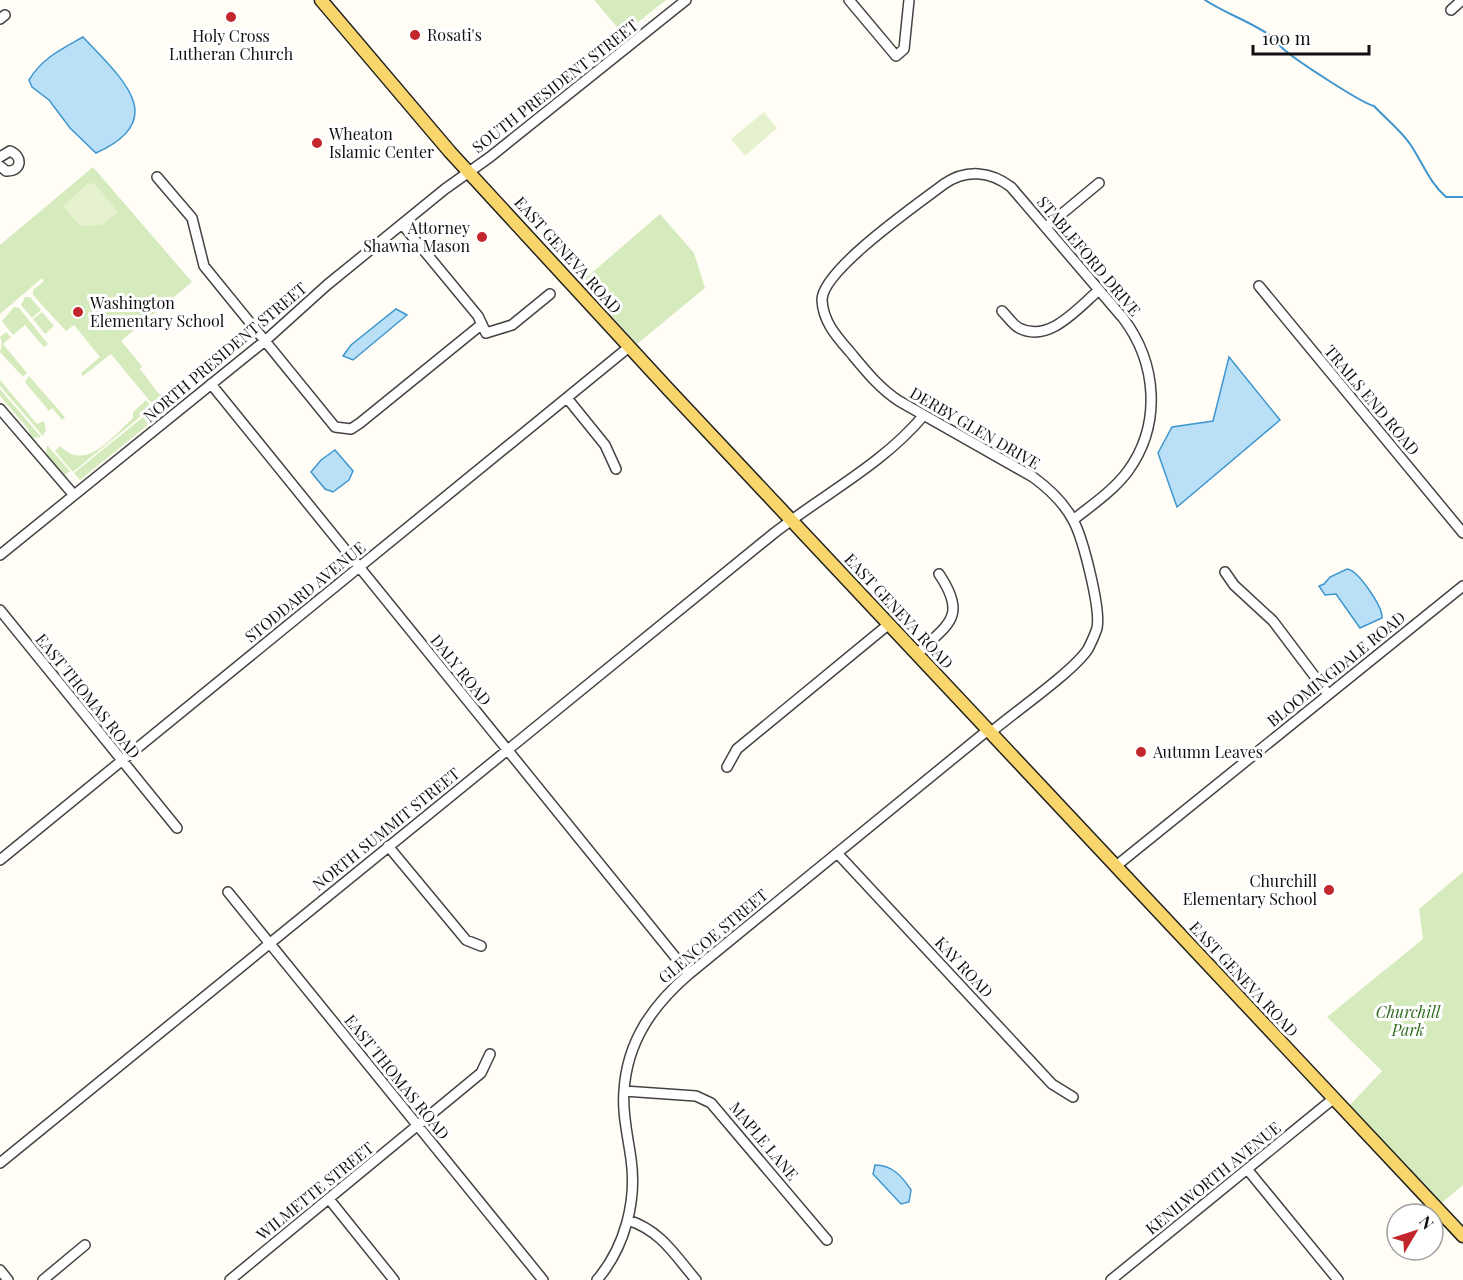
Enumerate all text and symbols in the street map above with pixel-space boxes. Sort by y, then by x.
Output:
marker: Holy Cross Lutheran Church [224,10,238,24]
street label: SOUTH PRESIDENT STREET [467,14,642,157]
scale bar [1253,18,1368,56]
place label: Rosati's [427,24,482,45]
place label: Holy Cross Lutheran Church [169,25,294,64]
text: 100 m [1262,26,1311,50]
marker: Rosati's [408,28,422,42]
place label: Wheaton Islamic Center [328,123,434,162]
marker: Wheaton Islamic Center [310,136,324,150]
street label: STABLEFORD DRIVE [1033,191,1146,320]
street label: EAST GENEVA ROAD [510,192,627,318]
place label: Attorney Shawna Mason [363,217,470,256]
marker: Attorney Shawna Mason [475,230,489,244]
street label: NORTH PRESIDENT STREET [139,277,311,426]
place label: Washington Elementary School [89,292,225,331]
marker: Washington Elementary School [71,305,85,319]
street label: TRAILS END ROAD [1320,340,1425,459]
street label: DERBY GLEN DRIVE [906,382,1044,473]
street label: STODDARD AVENUE [240,537,369,647]
street label: EAST GENEVA ROAD [840,548,958,673]
street label: BLOOMINGDALE ROAD [1262,606,1409,731]
street label: EAST THOMAS ROAD [31,629,145,763]
street label: DALY ROAD [426,630,496,710]
place label: Autumn Leaves [1152,741,1263,762]
marker: Autumn Leaves [1134,745,1148,759]
street label: NORTH SUMMIT STREET [308,763,464,895]
place label: Churchill Elementary School [1183,870,1317,909]
marker: Churchill Elementary School [1322,883,1336,897]
street label: GLENCOE STREET [654,884,772,988]
street label: EAST GENEVA ROAD [1185,916,1303,1041]
street label: KAY ROAD [931,932,998,1002]
park label: Churchill Park [1376,1001,1441,1040]
street label: EAST THOMAS ROAD [340,1010,454,1144]
street label: MAPLE LANE [725,1097,803,1184]
street label: KENILWORTH AVENUE [1141,1117,1285,1239]
street label: WILMETTE STREET [251,1137,378,1245]
north arrow [1385,1202,1445,1262]
text: N [1415,1211,1439,1234]

